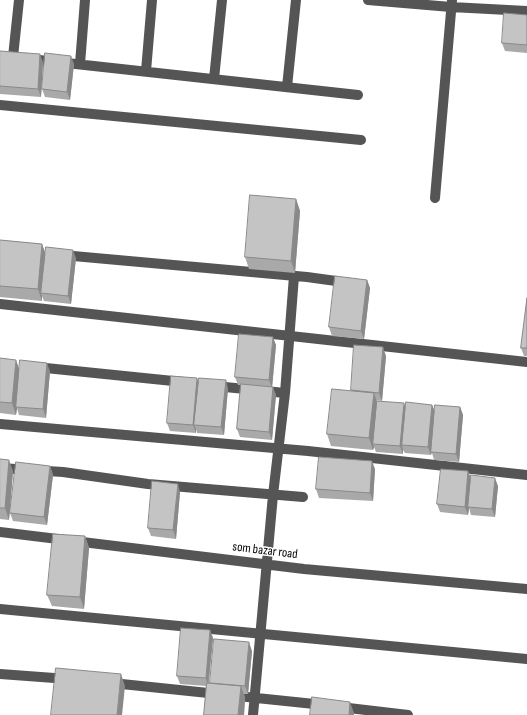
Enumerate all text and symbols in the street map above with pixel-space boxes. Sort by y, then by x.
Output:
street label: som bazar road [231,539,299,563]

